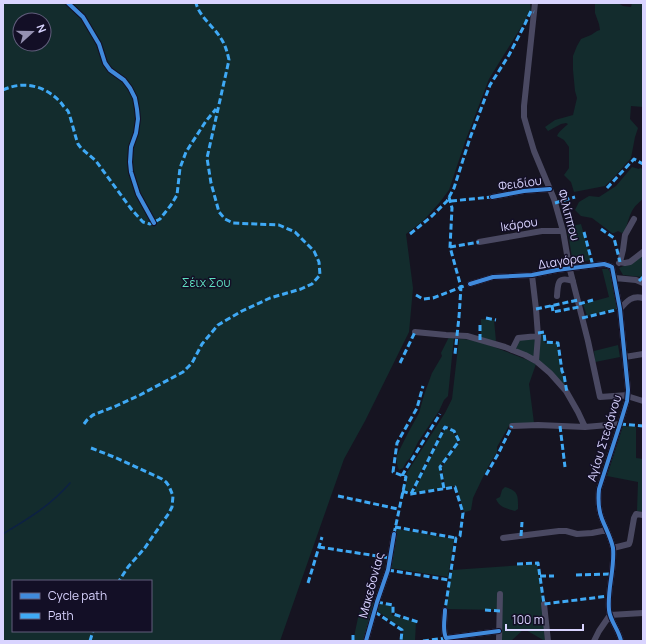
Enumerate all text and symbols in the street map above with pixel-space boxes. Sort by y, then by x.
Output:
north arrow [12,12,52,52]
text: N [33,22,50,35]
street label: Φειδίου [497,172,543,194]
street label: Φιλίππου [554,187,584,243]
street label: Ικάρου [499,213,539,235]
street label: Διαγόρα [537,249,585,273]
park label: Σέιχ Σου [182,274,230,291]
street label: Αγίου Στεφάνου [583,393,625,483]
street label: Μακεδονίας [354,550,388,620]
legend [12,580,152,632]
text: Cycle path [48,587,107,604]
scale bar [506,606,583,632]
text: Path [48,607,74,624]
text: 100 m [512,611,544,628]

